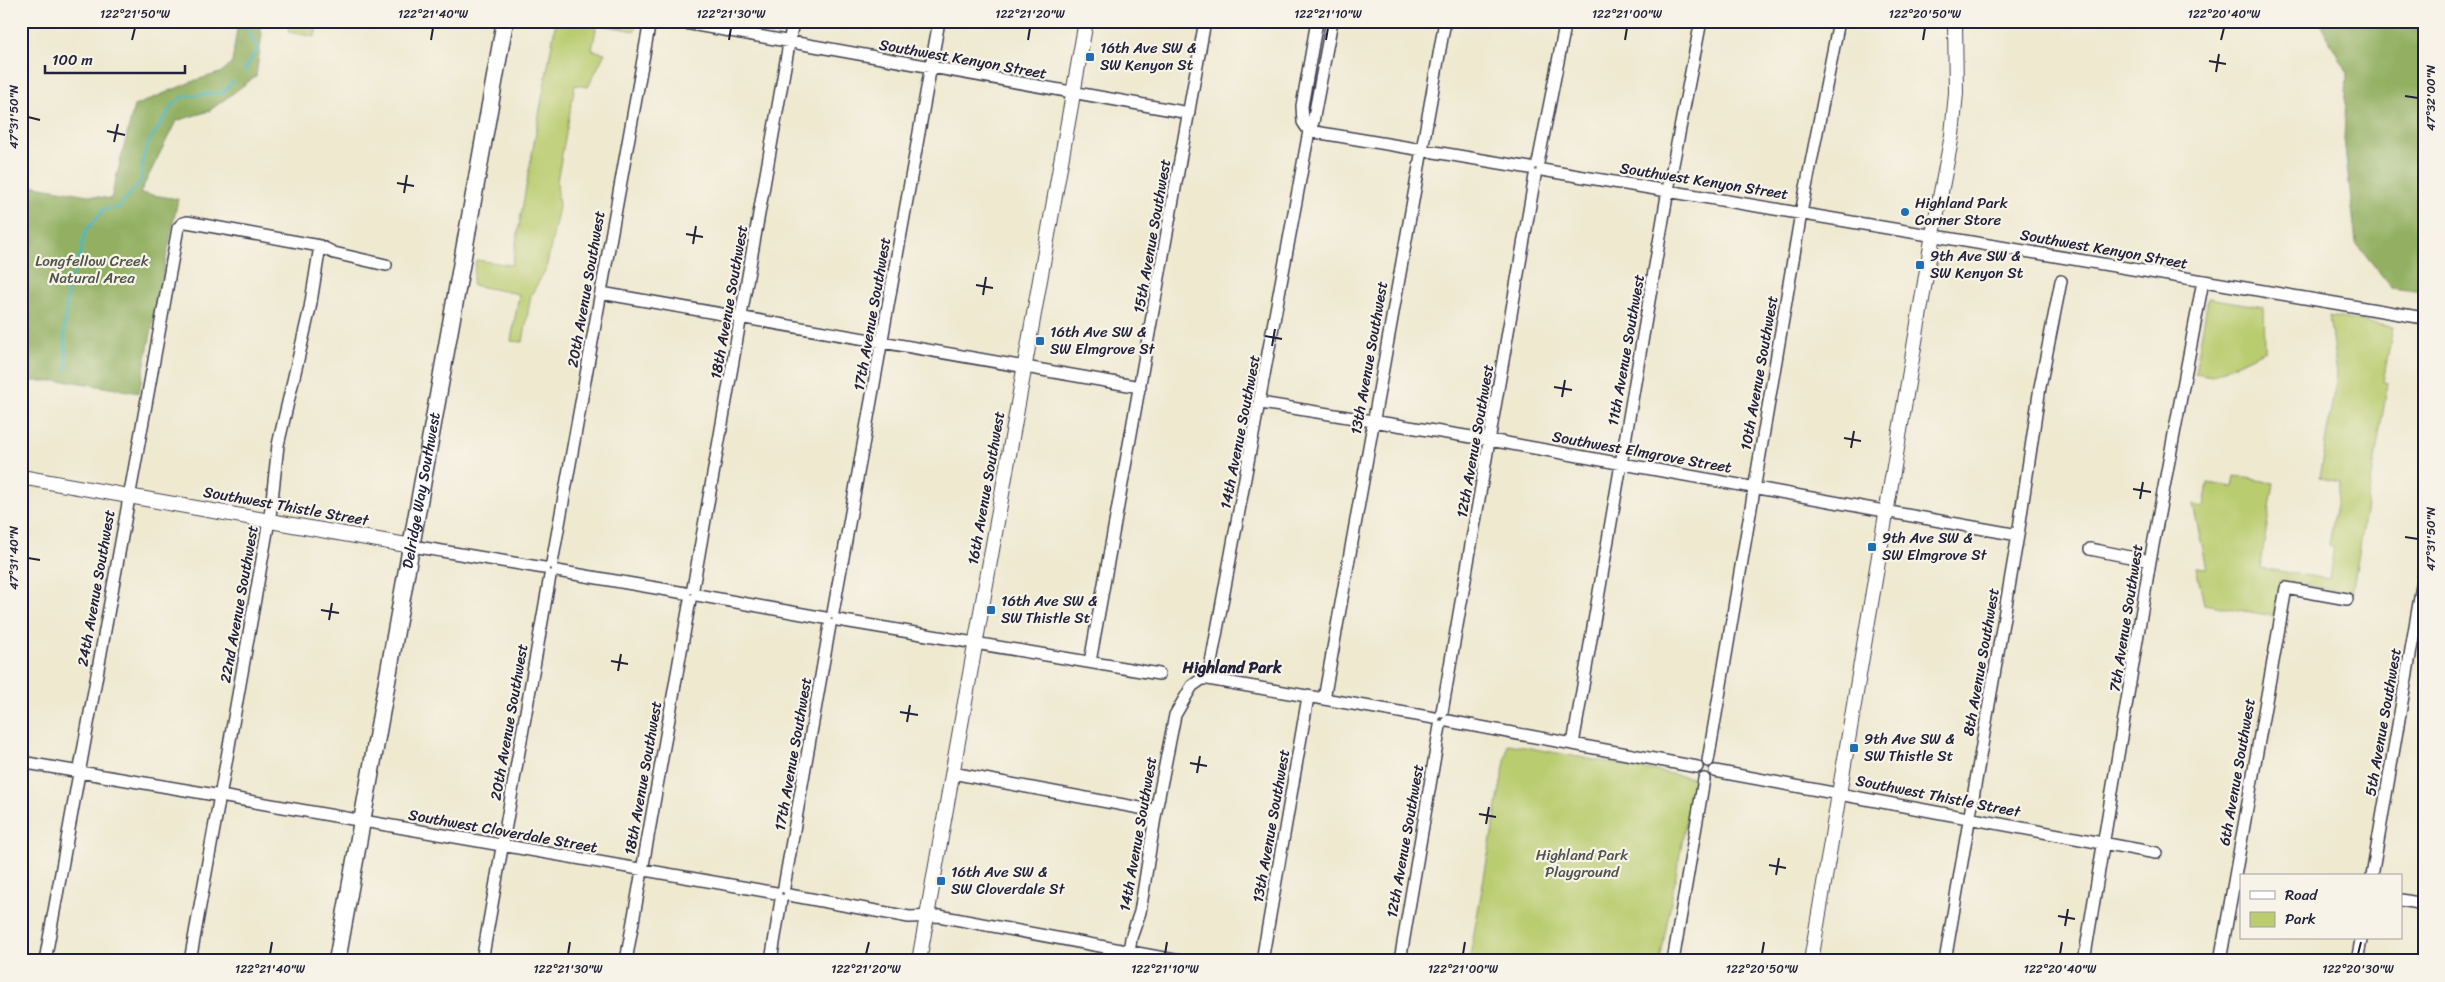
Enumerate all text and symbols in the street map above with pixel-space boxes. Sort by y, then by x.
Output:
text: 122°21'50"W [100,3,171,25]
text: 122°21'40"W [398,3,469,25]
text: 122°21'30"W [696,3,766,25]
text: 122°21'20"W [995,3,1065,25]
text: 122°21'10"W [1294,3,1363,25]
text: 122°21'00"W [1592,3,1663,25]
text: 122°20'50"W [1889,3,1962,25]
text: 122°20'40"W [2188,3,2261,25]
street label: Southwest Kenyon Street [877,31,1049,87]
place label: 16th Ave SW & SW Kenyon St [1100,35,1197,78]
scale bar [45,42,185,74]
text: 100 m [52,47,93,73]
marker: 16th Ave SW & SW Kenyon St [1084,51,1096,63]
text: 47°32'00"N [2420,64,2442,131]
text: 47°31'50"N [3,84,25,149]
street label: Southwest Kenyon Street [1618,155,1790,207]
street label: 15th Avenue Southwest [1126,156,1178,315]
place label: Highland Park Corner Store [1915,190,2009,233]
marker: Highland Park Corner Store [1899,206,1911,218]
street label: 20th Avenue Southwest [559,208,613,369]
street label: Southwest Kenyon Street [2018,221,2190,277]
street label: 18th Avenue Southwest [703,222,755,381]
street label: 17th Avenue Southwest [846,235,898,393]
place label: 9th Ave SW & SW Kenyon St [1930,243,2024,286]
park label: Longfellow Creek Natural Area [35,248,149,291]
marker: 9th Ave SW & SW Kenyon St [1914,259,1926,271]
street label: 11th Avenue Southwest [1600,272,1652,428]
street label: 13th Avenue Southwest [1343,279,1395,437]
street label: 10th Avenue Southwest [1733,293,1785,452]
place label: 16th Ave SW & SW Elmgrove St [1050,319,1156,362]
marker: 16th Ave SW & SW Elmgrove St [1034,335,1046,347]
street label: 14th Avenue Southwest [1212,352,1268,511]
street label: 12th Avenue Southwest [1449,362,1501,520]
street label: 16th Avenue Southwest [960,409,1012,567]
street label: Delridge Way Southwest [394,410,448,571]
street label: Southwest Elmgrove Street [1550,423,1734,481]
street label: Southwest Thistle Street [201,479,372,533]
text: 47°31'50"N [2420,506,2442,571]
street label: 24th Avenue Southwest [69,507,123,668]
street label: 22nd Avenue Southwest [212,523,266,685]
text: 47°31'40"N [3,525,25,590]
place label: 9th Ave SW & SW Elmgrove St [1882,525,1988,568]
marker: 9th Ave SW & SW Elmgrove St [1866,541,1878,553]
street label: 7th Avenue Southwest [2101,542,2151,694]
street label: 8th Avenue Southwest [1955,586,2007,738]
place label: 16th Ave SW & SW Thistle St [1001,588,1098,631]
marker: 16th Ave SW & SW Thistle St [985,604,997,616]
street label: 20th Avenue Southwest [482,641,536,802]
street label: 5th Avenue Southwest [2357,646,2409,798]
district label: Highland Park [1182,653,1282,682]
street label: 17th Avenue Southwest [767,675,819,833]
street label: 6th Avenue Southwest [2211,696,2263,848]
street label: 18th Avenue Southwest [617,698,669,857]
place label: 9th Ave SW & SW Thistle St [1864,726,1955,769]
marker: 9th Ave SW & SW Thistle St [1848,742,1860,754]
street label: 13th Avenue Southwest [1245,747,1297,905]
street label: 14th Avenue Southwest [1112,754,1164,913]
street label: 12th Avenue Southwest [1379,762,1431,920]
street label: Southwest Thistle Street [1853,767,2023,825]
street label: Southwest Cloverdale Street [406,802,600,861]
park label: Highland Park Playground [1536,842,1629,885]
place label: 16th Ave SW & SW Cloverdale St [951,859,1066,902]
legend [2240,874,2402,940]
marker: 16th Ave SW & SW Cloverdale St [935,875,947,887]
text: Road [2285,882,2318,908]
text: Park [2285,906,2316,932]
text: 122°21'40"W [235,958,306,980]
text: 122°21'30"W [533,958,603,980]
text: 122°21'20"W [831,958,901,980]
text: 122°21'10"W [1131,958,1200,980]
text: 122°21'00"W [1428,958,1499,980]
text: 122°20'50"W [1726,958,1799,980]
text: 122°20'40"W [2024,958,2097,980]
text: 122°20'30"W [2322,958,2394,980]

